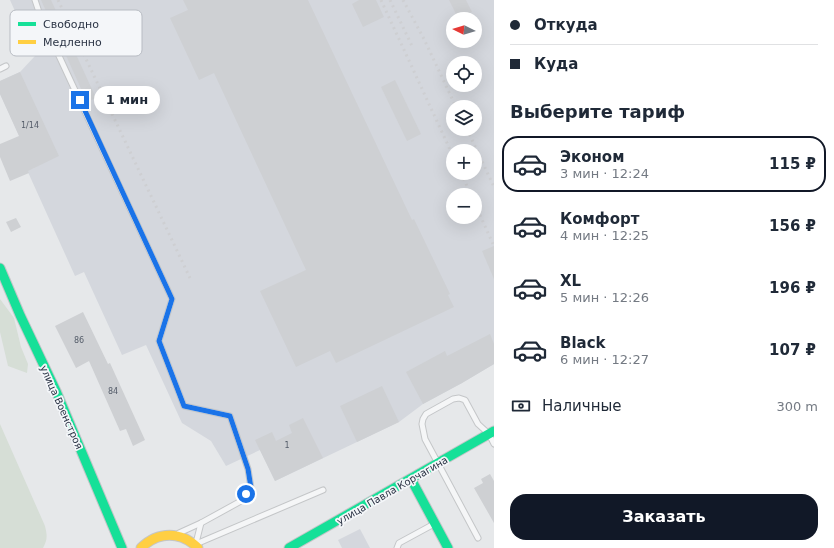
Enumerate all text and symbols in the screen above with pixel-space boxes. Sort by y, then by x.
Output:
legend [10,10,142,56]
north arrow [446,12,482,48]
map controls [446,12,482,224]
text: Откуда [534,16,598,34]
text: Свободно [43,18,99,31]
text: Медленно [43,36,102,49]
text: Куда [534,55,578,73]
button: locate [446,56,482,92]
callout: 1 мин [94,86,160,114]
route end [71,91,89,109]
text: 1 мин [106,92,148,107]
button: layers [446,100,482,136]
text: Выберите тариф [510,101,685,122]
house number: 1/14 [21,121,39,130]
button: + [446,144,482,180]
icon: car [512,146,548,182]
text: Эконом [560,148,624,166]
text: 115 ₽ [769,155,816,173]
text: 3 мин · 12:24 [560,166,649,181]
button: − [446,188,482,224]
icon: car [512,208,548,244]
text: Комфорт [560,210,639,228]
text: 156 ₽ [769,217,816,235]
text: 4 мин · 12:25 [560,228,649,243]
icon: car [512,270,548,306]
text: XL [560,272,581,290]
text: 196 ₽ [769,279,816,297]
text: 5 мин · 12:26 [560,290,649,305]
icon: car [512,332,548,368]
text: Black [560,334,606,352]
house number: 86 [74,336,84,345]
text: 107 ₽ [769,341,816,359]
text: 6 мин · 12:27 [560,352,649,367]
street label: улица Военстроя [38,364,85,451]
house number: 84 [108,387,118,396]
icon: cash [510,395,532,417]
text: Наличные [542,397,622,415]
text: 300 m [776,399,818,414]
house number: 1 [284,441,290,450]
street label: улица Павла Корчагина [335,454,450,527]
route start [237,485,255,503]
button: Заказать [510,494,818,540]

